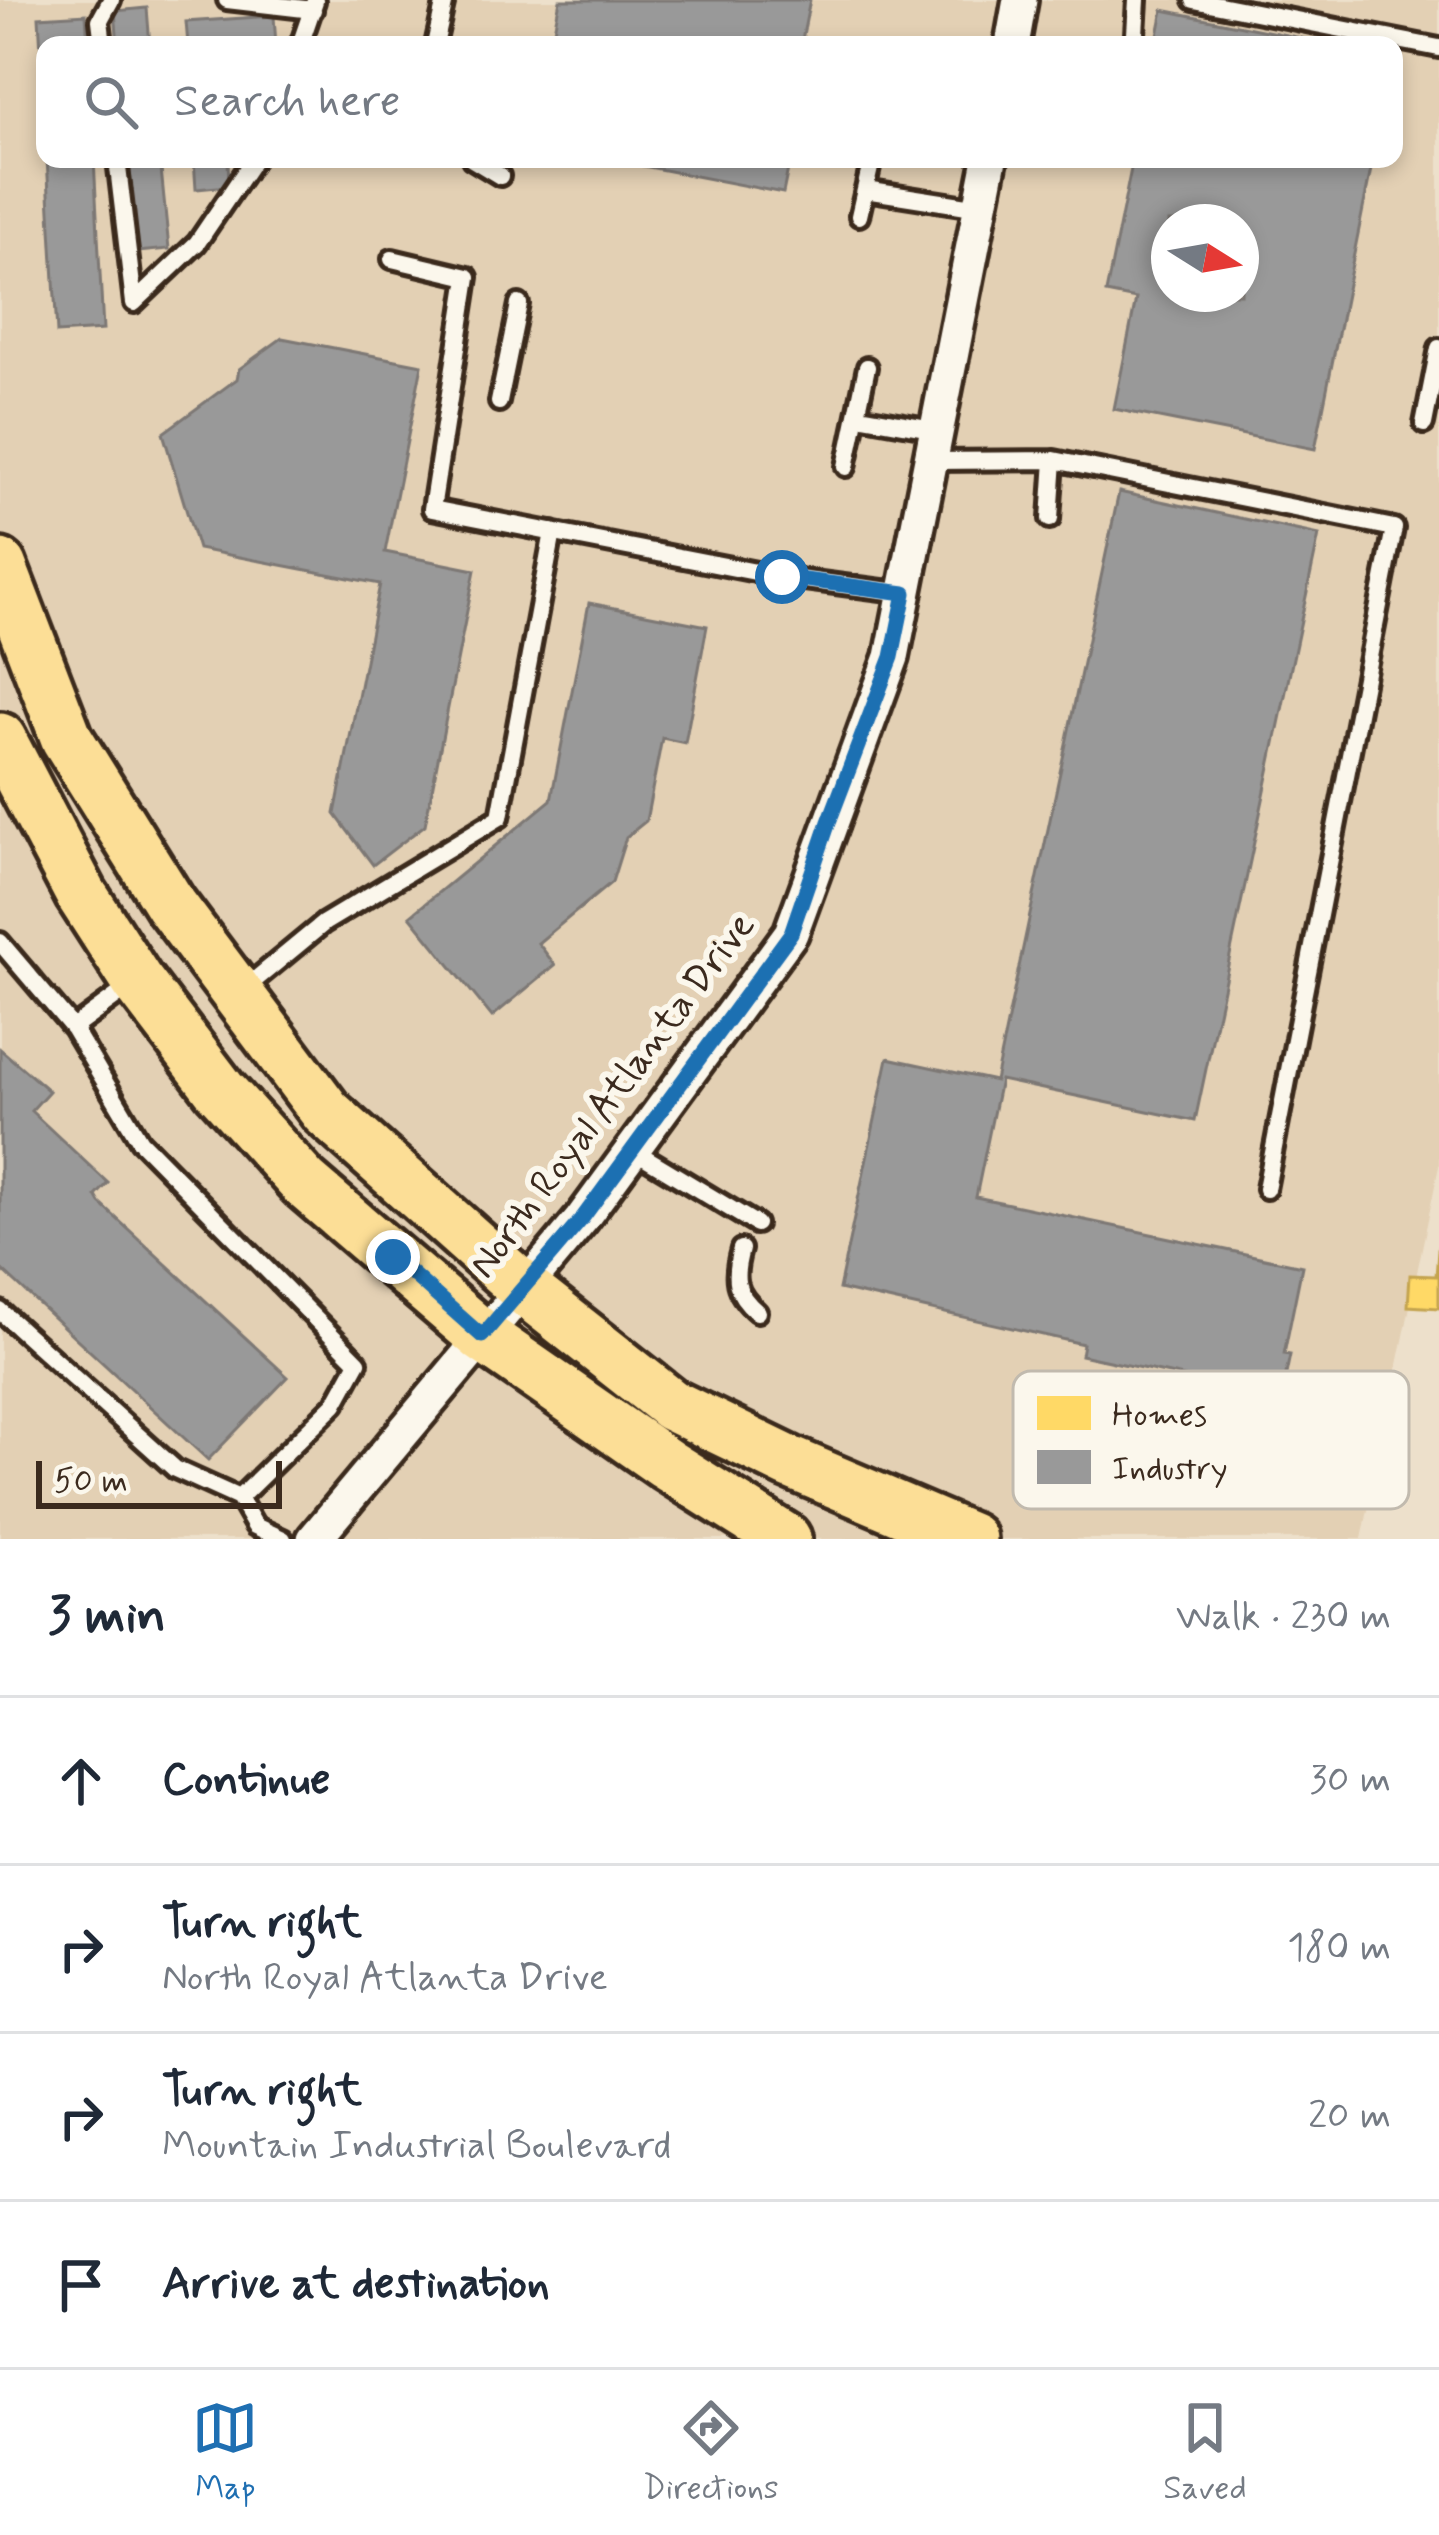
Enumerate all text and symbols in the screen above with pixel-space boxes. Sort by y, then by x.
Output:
search box [36,36,1403,168]
icon: search [78,69,144,135]
text: Search here [174,73,401,132]
north arrow [1151,204,1259,312]
route start [755,550,809,604]
street label: North Royal Atlanta Drive [459,903,767,1289]
route end [366,1230,420,1284]
legend [1013,1371,1409,1509]
text: Homes [1112,1394,1207,1438]
text: Industry [1112,1448,1228,1492]
scale bar [36,1455,282,1508]
text: 50 m [54,1460,128,1504]
text: 3 min [48,1584,166,1650]
text: Walk · 230 m [1176,1592,1391,1643]
icon: ahead [48,1748,114,1814]
text: Continue [162,1751,330,1810]
text: 30 m [1309,1755,1391,1806]
text: Turn right [162,1894,362,1953]
icon: right [48,1916,114,1982]
text: 180 m [1287,1923,1391,1974]
text: North Royal Atlanta Drive [162,1953,608,2004]
text: Turn right [162,2062,362,2121]
icon: right [48,2084,114,2150]
text: 20 m [1308,2091,1391,2142]
text: Mountain Industrial Boulevard [162,2121,671,2172]
icon: arrive [48,2252,114,2318]
text: Arrive at destination [162,2255,550,2314]
tab: Map [192,2395,258,2511]
tab: Directions [643,2395,779,2511]
tab: Saved [1163,2395,1247,2511]

